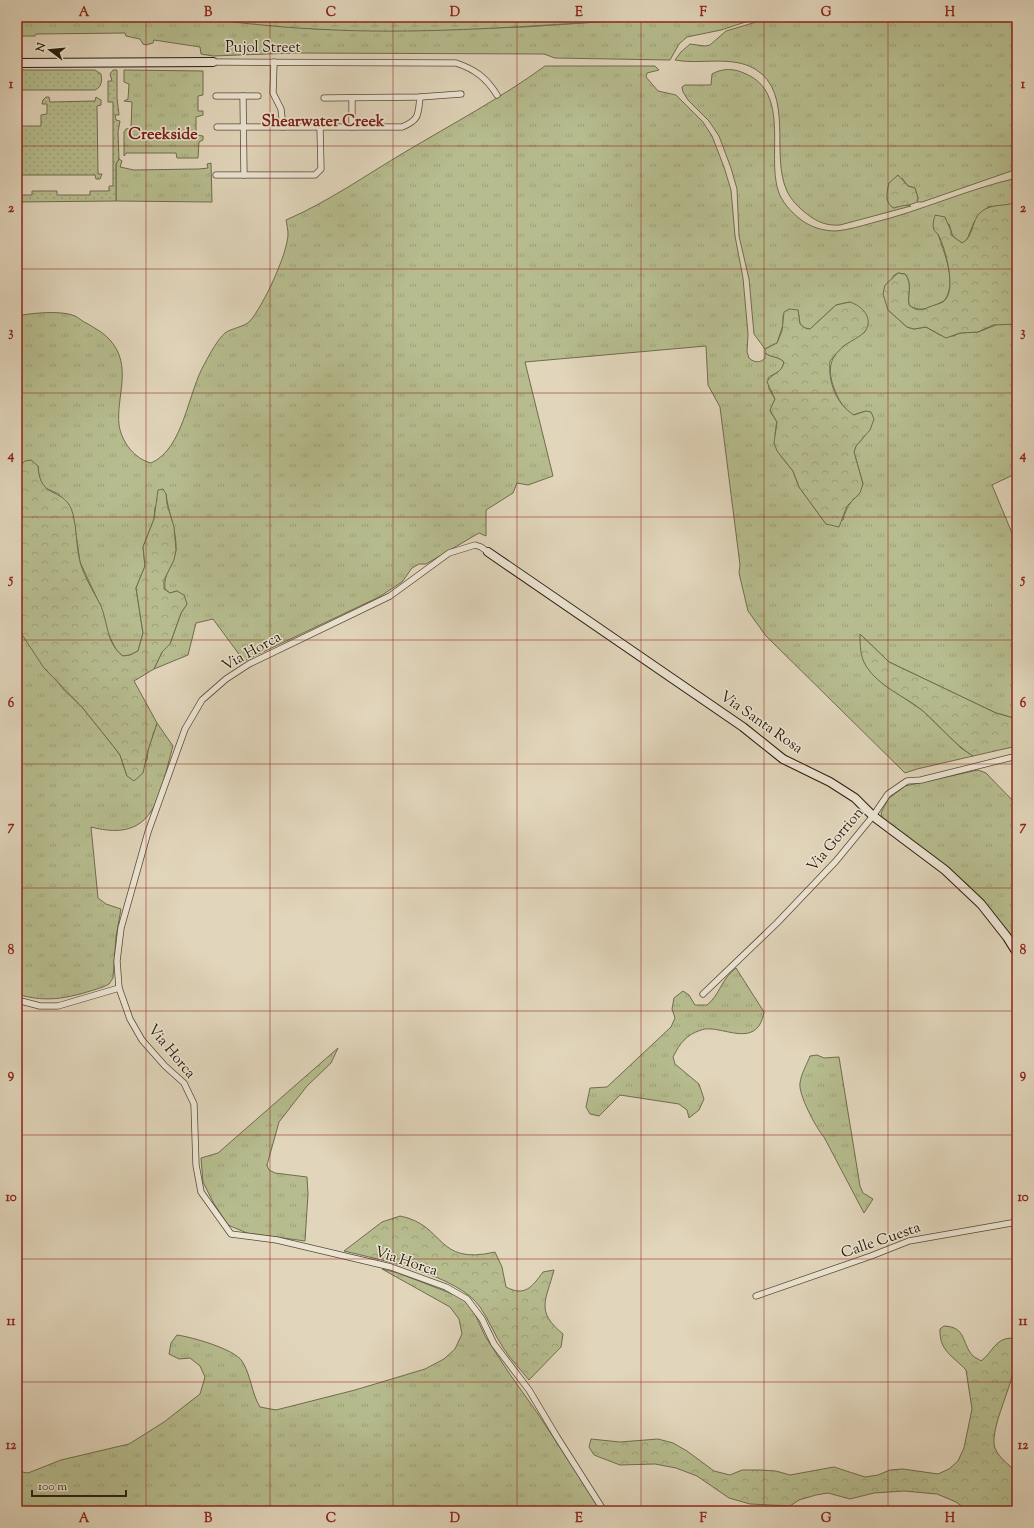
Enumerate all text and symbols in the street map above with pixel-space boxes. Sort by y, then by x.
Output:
text: A [79,4,90,22]
text: B [204,4,213,22]
text: C [326,4,336,22]
text: D [450,4,460,22]
text: E [575,4,583,22]
text: F [699,4,707,22]
text: G [821,4,832,22]
text: H [945,4,956,22]
north arrow [30,30,70,70]
street label: Pujol Street [225,38,301,59]
text: N [32,41,50,55]
text: 1 [9,76,14,94]
text: 1 [1021,76,1026,94]
district label: Shearwater Creek [261,111,385,134]
district label: Creekside [128,124,198,147]
text: 2 [8,200,15,218]
text: 2 [1020,200,1027,218]
text: 3 [8,324,14,342]
text: 3 [1020,324,1026,342]
text: 4 [7,447,15,465]
text: 4 [1019,447,1027,465]
text: 5 [8,571,14,589]
text: 5 [1020,571,1026,589]
street label: Via Horca [218,627,286,677]
street label: Via Santa Rosa [715,687,807,759]
text: 6 [8,695,15,713]
text: 6 [1020,695,1027,713]
street label: Via Gorrion [803,803,869,877]
text: 7 [8,818,15,836]
text: 7 [1020,818,1027,836]
text: 8 [8,942,15,960]
text: 8 [1020,942,1027,960]
street label: Via Horca [142,1020,200,1084]
text: 9 [8,1066,15,1084]
text: 9 [1020,1066,1027,1084]
text: 10 [5,1189,17,1207]
text: 10 [1017,1189,1029,1207]
street label: Calle Cuesta [839,1218,924,1264]
street label: Via Horca [372,1242,440,1282]
text: 11 [7,1313,16,1331]
text: 11 [1019,1313,1028,1331]
text: 12 [6,1437,17,1455]
text: 12 [1018,1437,1029,1455]
scale bar [32,1472,126,1498]
text: 100 m [38,1478,67,1496]
text: A [79,1510,90,1528]
text: B [204,1510,213,1528]
text: C [326,1510,336,1528]
text: D [450,1510,460,1528]
text: E [575,1510,583,1528]
text: F [699,1510,707,1528]
text: G [821,1510,832,1528]
text: H [945,1510,956,1528]

